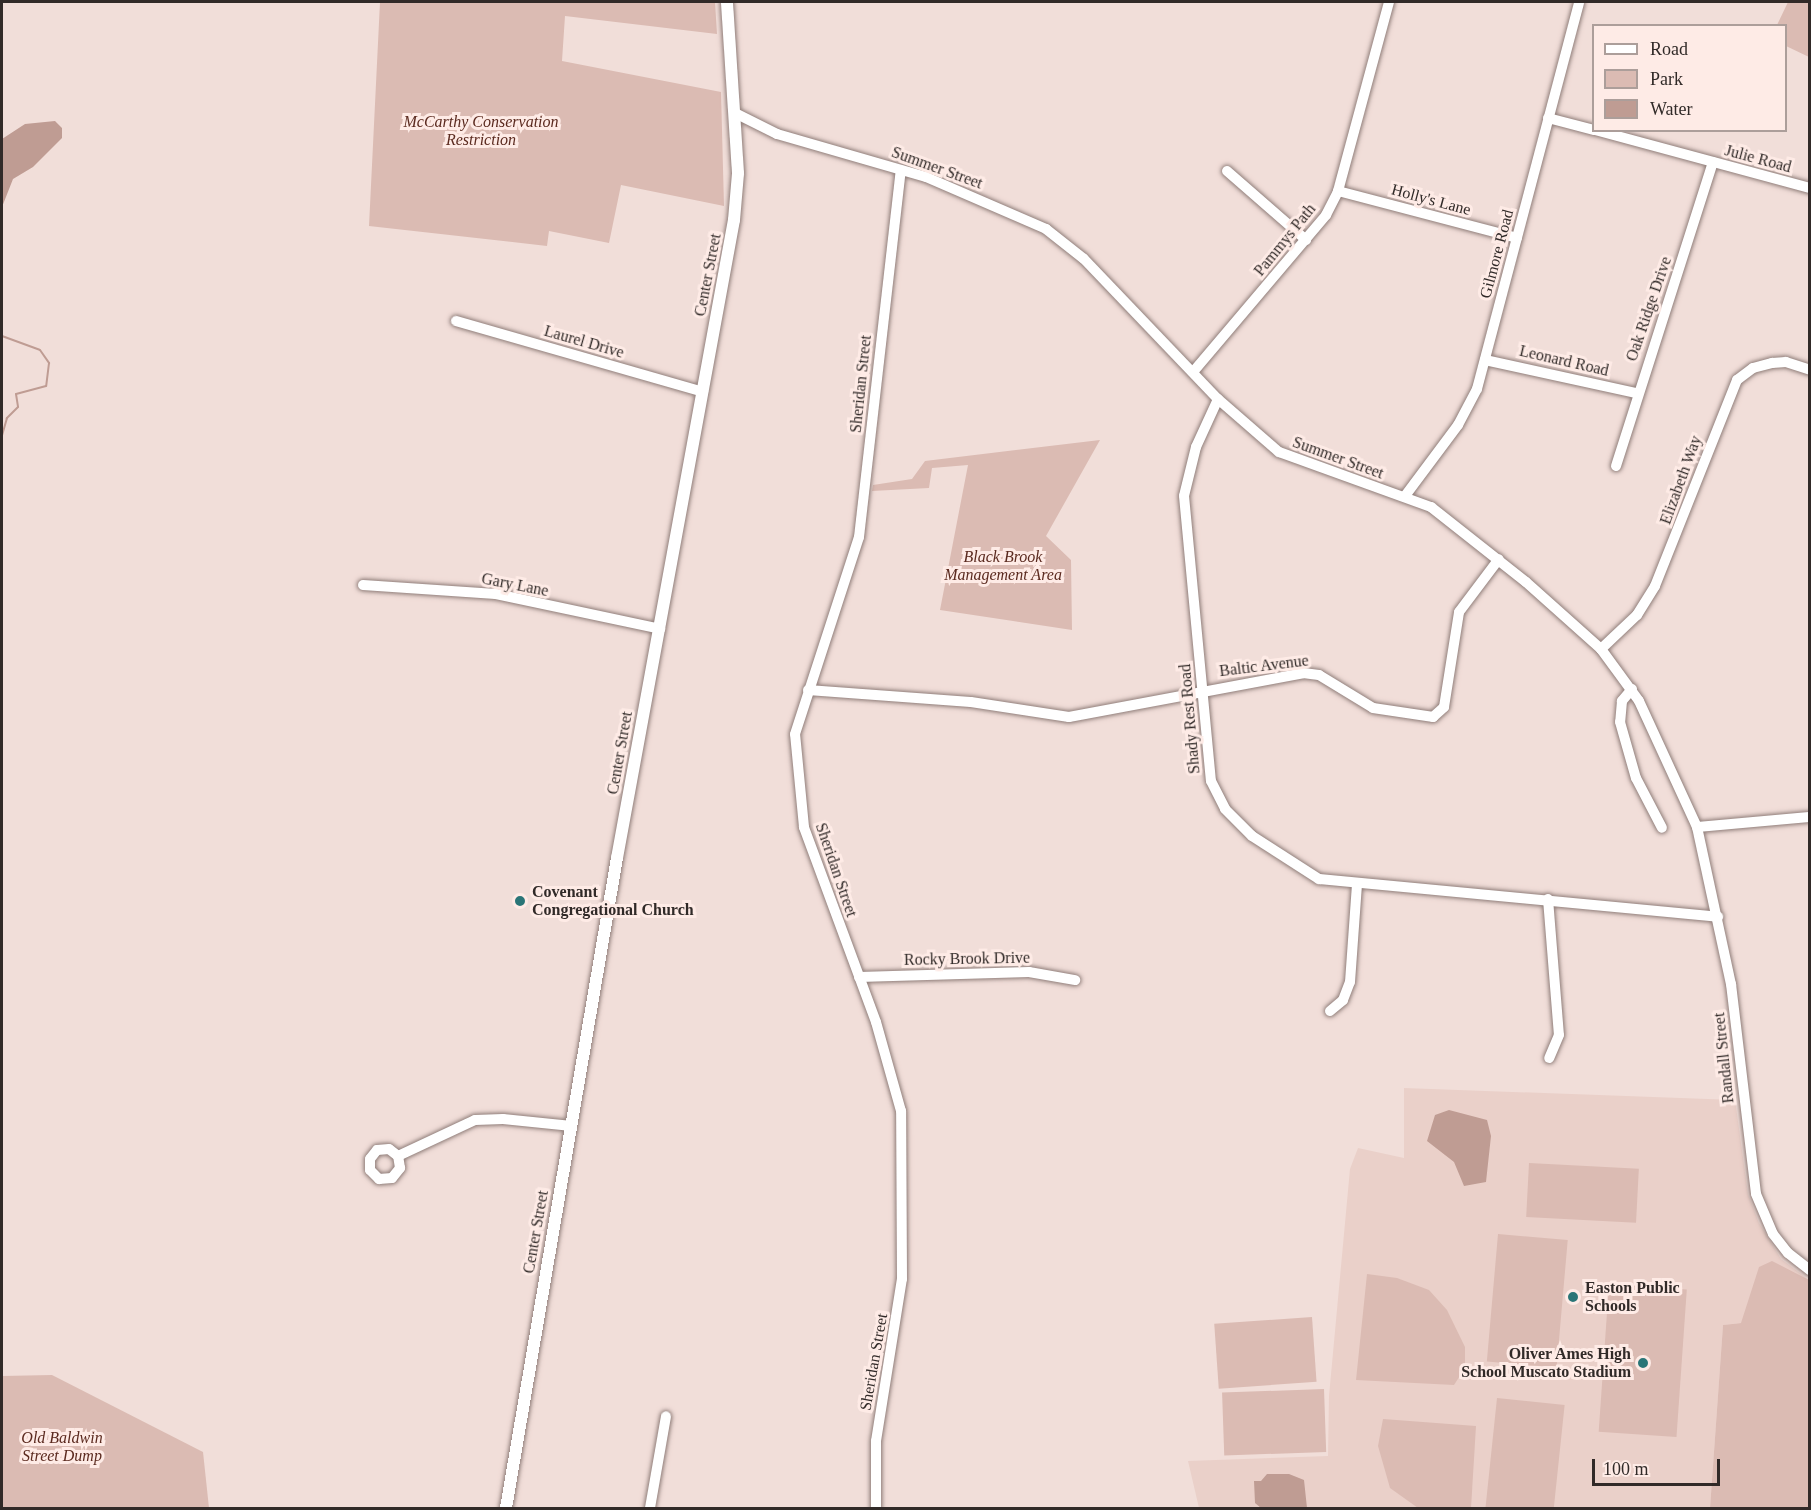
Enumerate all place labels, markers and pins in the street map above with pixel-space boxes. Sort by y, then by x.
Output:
place label: Covenant Congregational Church [532,882,694,920]
marker: Covenant Congregational Church [513,894,527,908]
place label: Easton Public Schools [1585,1278,1680,1316]
marker: Easton Public Schools [1566,1290,1580,1304]
place label: Oliver Ames High School Muscato Stadium [1461,1344,1631,1382]
marker: Oliver Ames High School Muscato Stadium [1636,1356,1650,1370]

